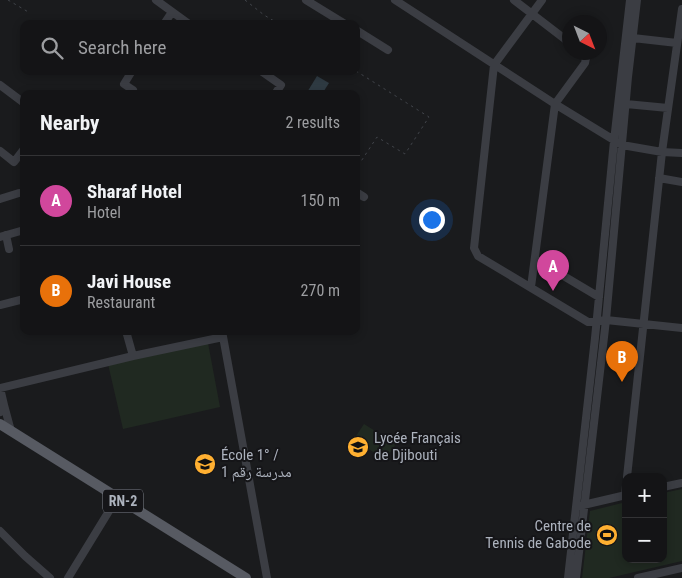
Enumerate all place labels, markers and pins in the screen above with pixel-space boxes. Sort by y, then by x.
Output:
pin: A [537,250,569,291]
pin: B [606,341,638,382]
place label: Lycée Français de Djibouti [374,429,461,464]
school or university icon: Lycée Français de Djibouti [346,435,370,459]
place label: École 1° / مدرسة رقم 1 [221,446,292,482]
school or university icon: École 1° / مدرسة رقم 1 [193,452,217,476]
place label: Centre de Tennis de Gabode [485,517,591,552]
sports icon: Centre de Tennis de Gabode [595,523,619,547]

